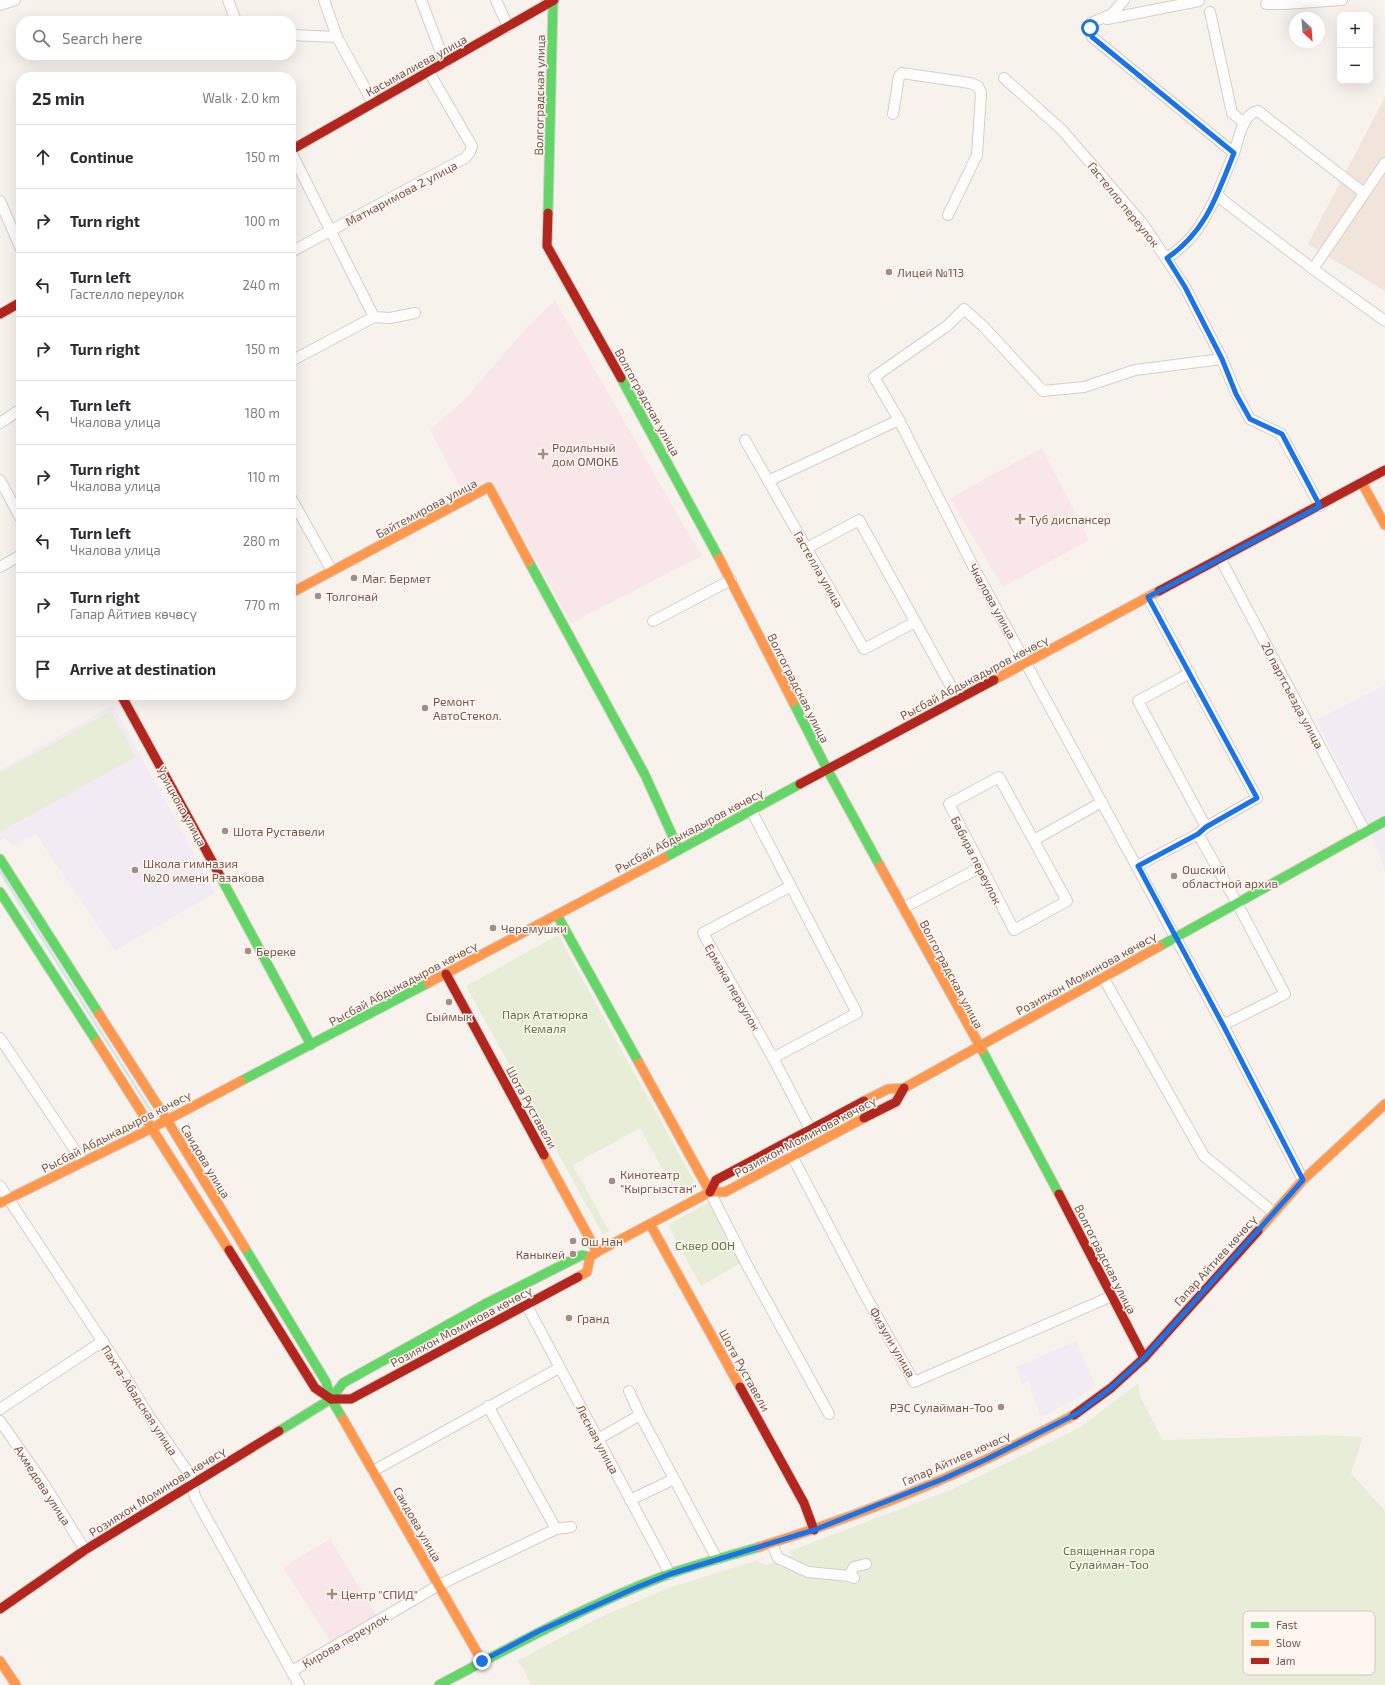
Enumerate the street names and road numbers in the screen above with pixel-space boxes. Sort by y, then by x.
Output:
street label: Касымалиева улица [363,31,470,100]
street label: Волгоградская улица [531,34,548,156]
street label: Маткаримова 2 улица [343,158,460,229]
street label: Гастелло переулок [1085,159,1163,250]
street label: Волгоградская улица [612,346,683,459]
street label: Байтемирова улица [373,475,479,541]
street label: Гастелла улица [791,528,847,610]
street label: Чкалова улица [966,561,1019,641]
street label: Волгоградская улица [764,631,833,746]
street label: Рысбай Абдыкадыров көчөсү [897,632,1051,722]
street label: 20 партсъезда улица [1258,639,1327,751]
street label: Урицкого улица [153,764,210,849]
street label: Рысбай Абдыкадыров көчөсү [612,785,766,875]
street label: Бабира переулок [948,814,1005,907]
street label: Волгоградская улица [917,917,987,1031]
street label: Розияхон Моминова көчөсү [1013,928,1159,1018]
street label: Рысбай Абдыкадыров көчөсү [326,938,480,1028]
street label: Ермака переулок [702,941,764,1034]
street label: Шота Руставели [503,1063,560,1151]
street label: Рысбай Абдыкадыров көчөсү [39,1087,193,1175]
street label: Розияхон Моминова көчөсү [732,1093,878,1179]
street label: Саидова улица [178,1121,234,1201]
street label: Волгоградская улица [1071,1202,1140,1317]
street label: Гапар Айтиев көчөсү [1171,1212,1259,1308]
street label: Розияхон Моминова көчөсү [388,1283,534,1369]
street label: Физули улица [866,1304,919,1380]
street label: Шота Руставели [716,1326,773,1414]
street label: Пахта-Абадская улица [98,1342,181,1458]
street label: Лесная улица [573,1402,622,1477]
street label: Гапар Айтиев көчөсү [900,1428,1012,1488]
street label: Ахмедова улица [11,1442,74,1528]
street label: Розияхон Моминова көчөсү [86,1443,228,1539]
street label: Саидова улица [390,1484,445,1564]
street label: Кирова переулок [300,1609,391,1671]

